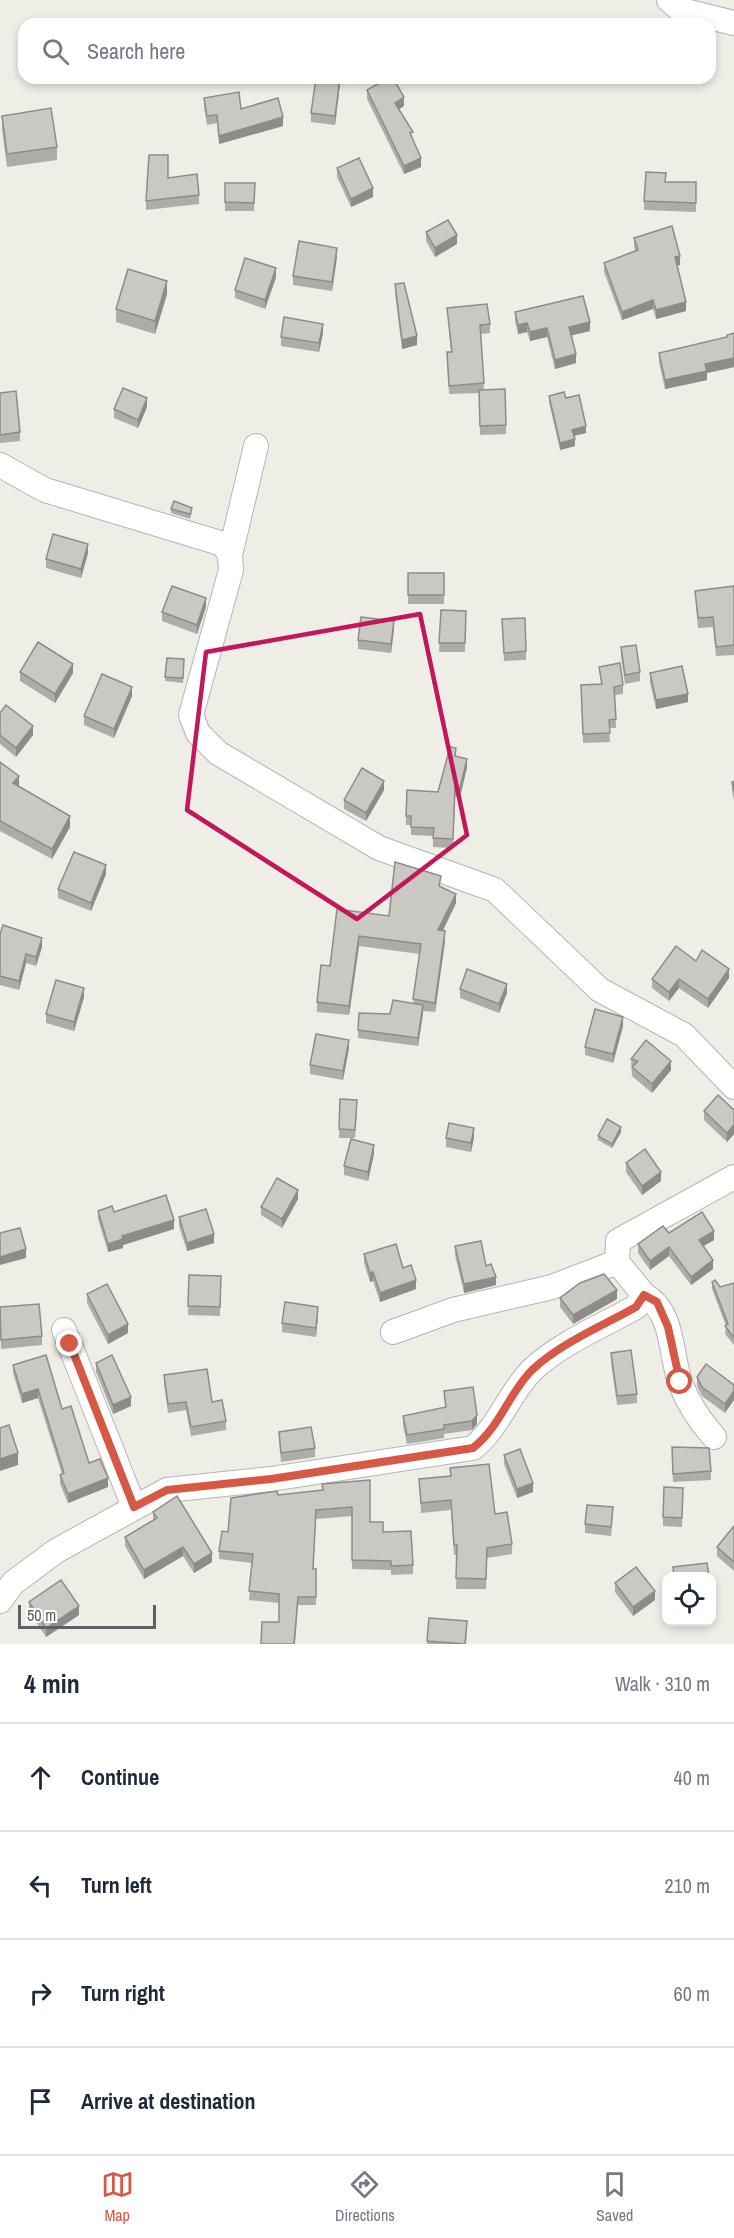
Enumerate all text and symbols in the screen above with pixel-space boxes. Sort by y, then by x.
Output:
search box [18,18,716,84]
icon: search [39,35,72,68]
text: Search here [87,36,185,66]
route end [56,1330,82,1356]
route start [666,1368,692,1394]
map controls [662,1572,716,1626]
button: locate [662,1572,716,1626]
scale bar [18,1602,156,1630]
text: 50 m [27,1604,56,1626]
text: 4 min [24,1666,80,1701]
text: Walk · 310 m [615,1670,710,1697]
icon: ahead [24,1761,57,1794]
text: Continue [81,1762,159,1792]
text: 40 m [674,1764,710,1791]
icon: left [24,1869,57,1902]
text: Turn left [81,1870,152,1900]
text: 210 m [664,1872,710,1899]
icon: right [24,1977,57,2010]
text: Turn right [81,1978,165,2008]
text: 60 m [674,1980,710,2007]
icon: arrive [24,2085,57,2118]
text: Arrive at destination [81,2086,255,2116]
tab: Map [101,2168,134,2226]
tab: Directions [335,2168,395,2226]
tab: Saved [596,2168,633,2226]

